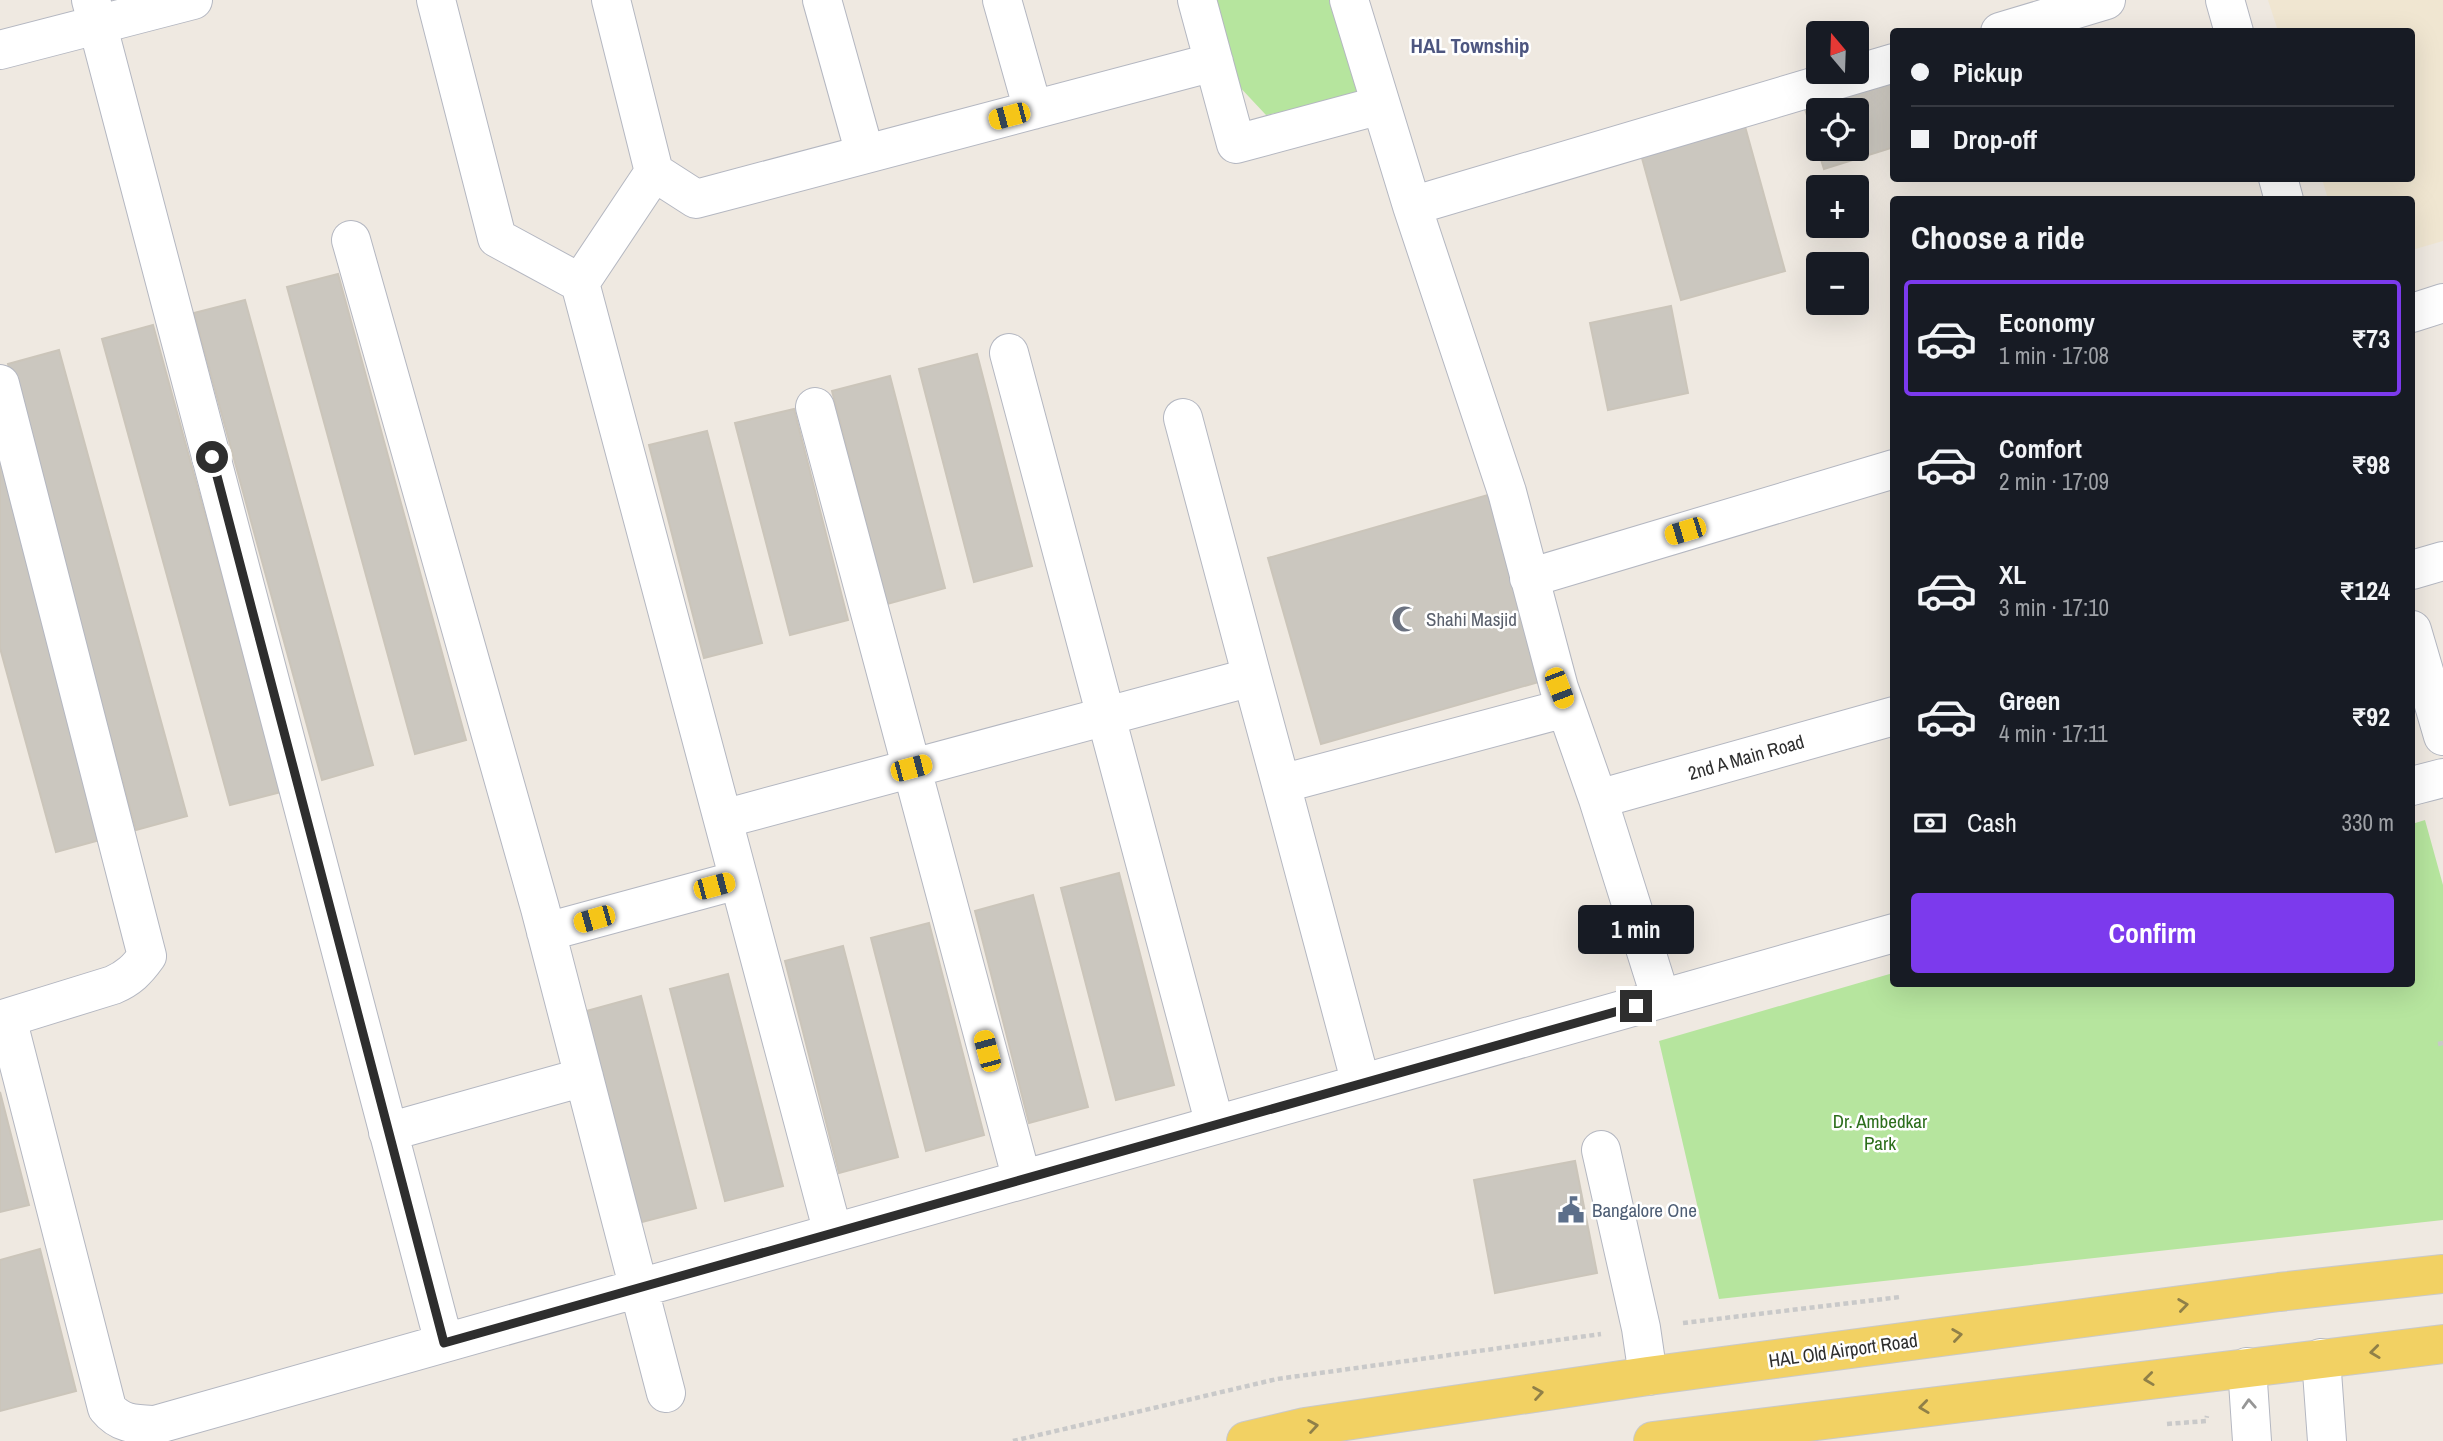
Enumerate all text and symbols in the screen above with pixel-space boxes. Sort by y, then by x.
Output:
north arrow [1806,21,1869,84]
map controls [1806,21,1869,315]
district label: HAL Township [1411,31,1530,60]
text: Pickup [1953,55,2023,90]
button: locate [1806,98,1869,161]
car [986,100,1033,132]
text: Drop-off [1953,122,2037,157]
button: + [1806,175,1869,238]
text: Choose a ride [1911,216,2085,259]
button: − [1806,252,1869,315]
text: Economy [1999,305,2095,340]
icon: car [1915,307,1978,370]
text: ₹73 [2351,321,2390,356]
text: 1 min · 17:08 [1999,340,2109,371]
text: Comfort [1999,431,2082,466]
icon: car [1915,433,1978,496]
route start [196,441,228,473]
text: ₹98 [2351,447,2390,482]
text: 2 min · 17:09 [1999,466,2109,497]
car [1662,515,1709,547]
text: XL [1999,557,2026,592]
icon: car [1915,559,1978,622]
text: ₹124 [2339,573,2390,608]
text: 3 min · 17:10 [1999,592,2109,623]
mosque icon: Shahi Masjid [1390,604,1420,634]
place label: Shahi Masjid [1426,606,1517,632]
car [1542,665,1577,711]
text: Green [1999,683,2061,718]
icon: car [1915,685,1978,748]
text: ₹92 [2351,699,2390,734]
text: 4 min · 17:11 [1999,718,2108,749]
street label: 2nd A Main Road [1685,728,1807,786]
car [888,752,935,784]
icon: cash [1911,804,1949,842]
text: Cash [1967,805,2017,840]
text: 330 m [2342,807,2394,838]
car [691,870,738,902]
button: Confirm [1911,893,2394,973]
car [571,903,618,935]
callout: 1 min [1578,904,1694,954]
text: 1 min [1611,914,1661,945]
route end [1620,990,1652,1022]
car [972,1028,1003,1074]
park label: Dr. Ambedkar Park [1833,1108,1928,1156]
public building icon: Bangalore One [1556,1195,1586,1225]
place label: Bangalore One [1592,1197,1697,1223]
one-way arrow [2177,1298,2188,1313]
street label: HAL Old Airport Road [1767,1327,1919,1373]
one-way arrow [1951,1328,1963,1343]
one-way arrow [2369,1344,2381,1359]
one-way arrow [2144,1371,2155,1386]
one-way arrow [1532,1385,1543,1400]
one-way arrow [2241,1398,2256,1409]
one-way arrow [1918,1399,1929,1414]
one-way arrow [1307,1419,1318,1434]

